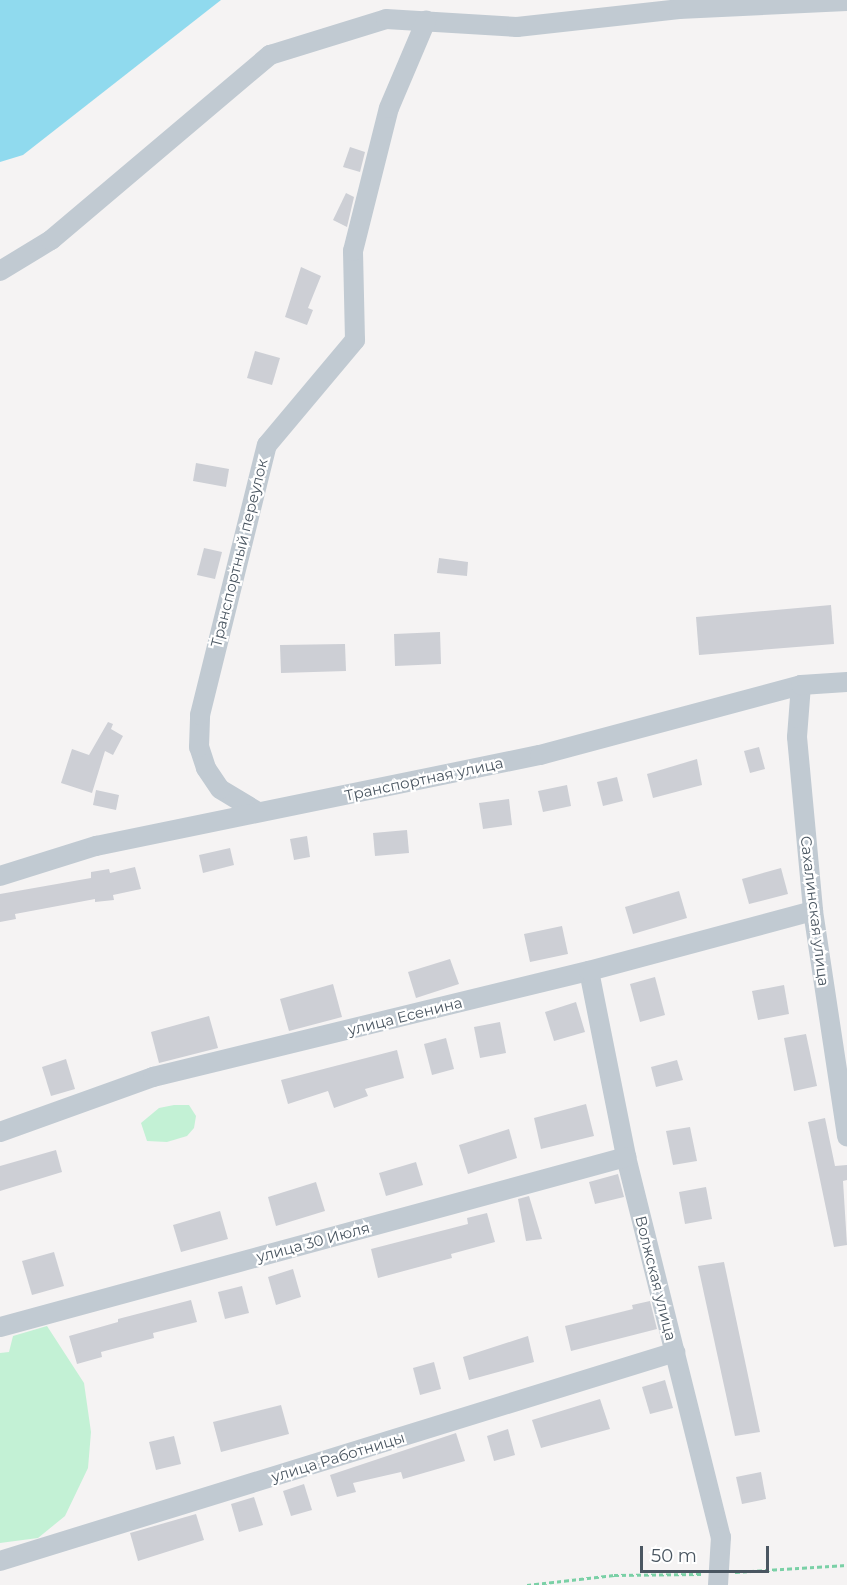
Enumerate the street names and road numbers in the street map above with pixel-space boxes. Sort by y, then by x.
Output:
street label: Транспортный переулок [207,457,271,649]
street label: Транспортная улица [343,753,505,805]
street label: Сахалинская улица [797,835,833,987]
street label: улица Есенина [346,993,464,1039]
street label: Волжская улица [632,1214,680,1342]
street label: улица 30 Июля [254,1218,372,1266]
street label: улица Работницы [269,1428,407,1486]

